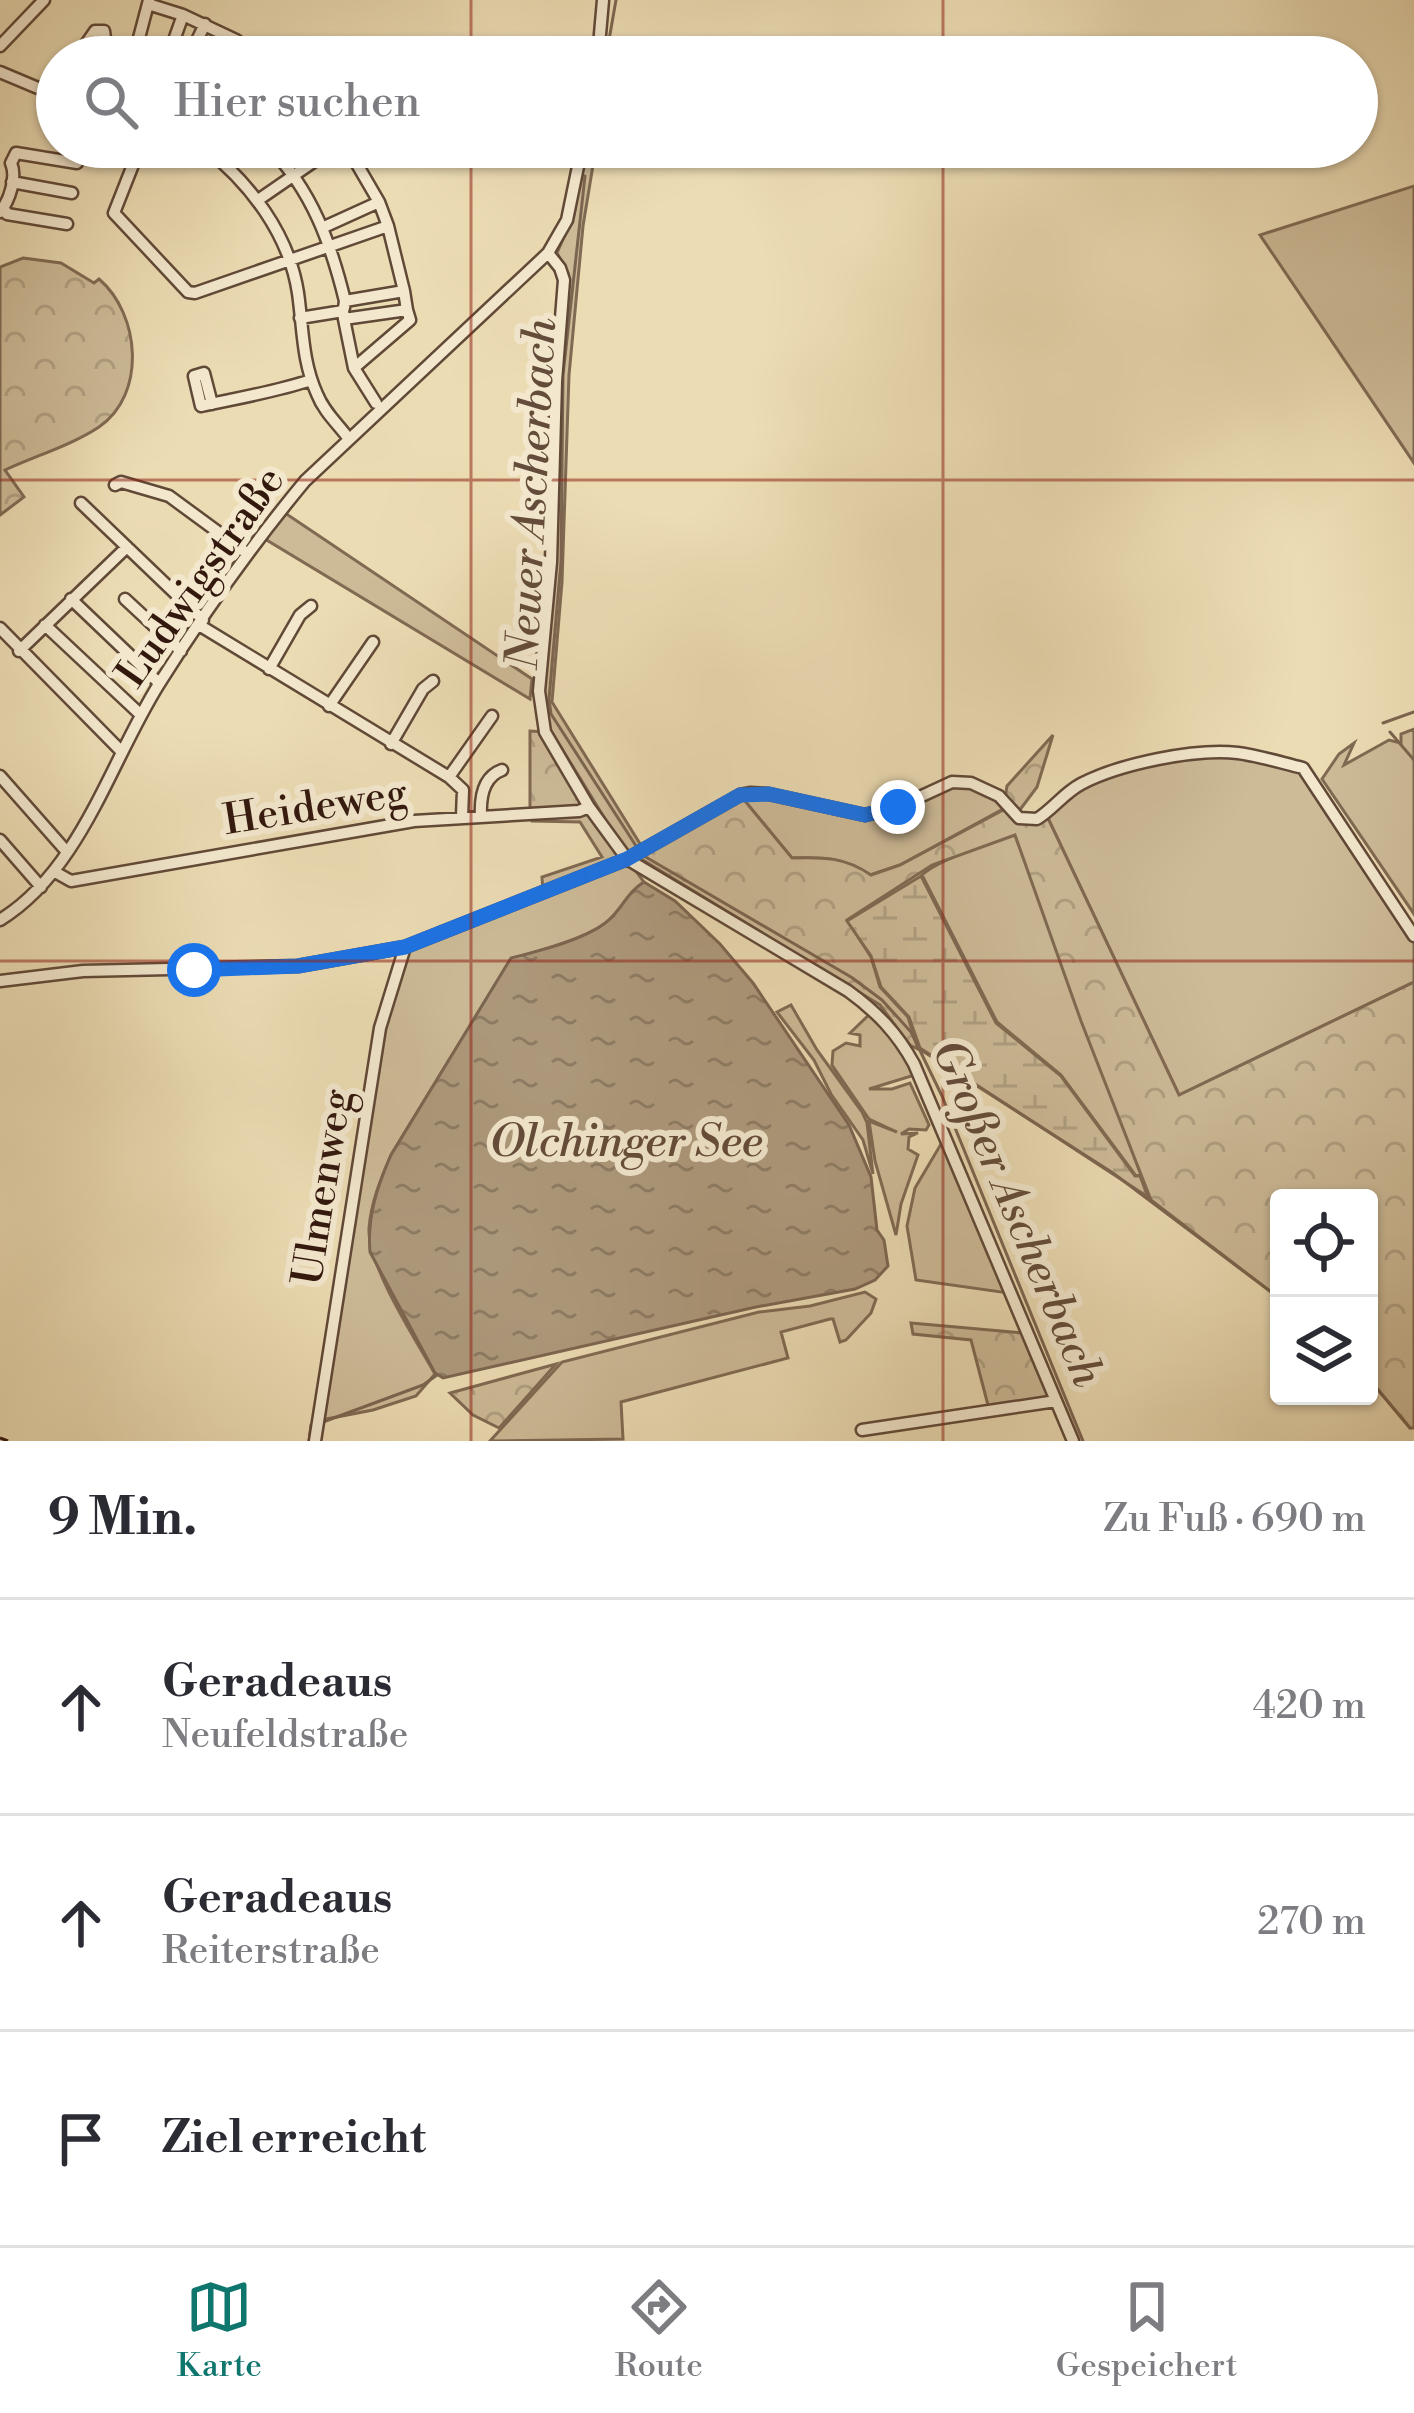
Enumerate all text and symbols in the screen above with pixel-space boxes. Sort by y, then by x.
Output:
search box [36,36,1378,168]
icon: search [78,69,144,135]
text: Hier suchen [174,74,420,131]
water label: Neuer Ascherbach [495,316,570,672]
street label: Ludwigstraße [105,457,298,699]
street label: Heideweg [220,767,411,849]
route end [871,780,925,834]
route start [167,943,221,997]
water label: Großer Ascherbach [918,1031,1116,1396]
street label: Ulmenweg [282,1085,366,1289]
water label: Olchinger See [489,1114,763,1171]
map controls [1270,1189,1378,1405]
button: locate [1270,1189,1378,1297]
button: layers [1270,1297,1378,1405]
text: 9 Min. [48,1487,197,1551]
text: Zu Fuß · 690 m [1103,1495,1366,1544]
text: Geradeaus [162,1654,392,1711]
icon: ahead [48,1674,114,1740]
text: 420 m [1253,1682,1366,1731]
text: Neufeldstraße [162,1711,408,1760]
text: Geradeaus [162,1870,392,1927]
icon: ahead [48,1890,114,1956]
text: 270 m [1257,1898,1366,1947]
text: Reiterstraße [162,1927,380,1976]
icon: arrive [48,2106,114,2172]
text: Ziel erreicht [162,2110,426,2167]
tab: Karte [177,2274,262,2387]
tab: Route [615,2274,703,2387]
tab: Gespeichert [1056,2274,1238,2387]

